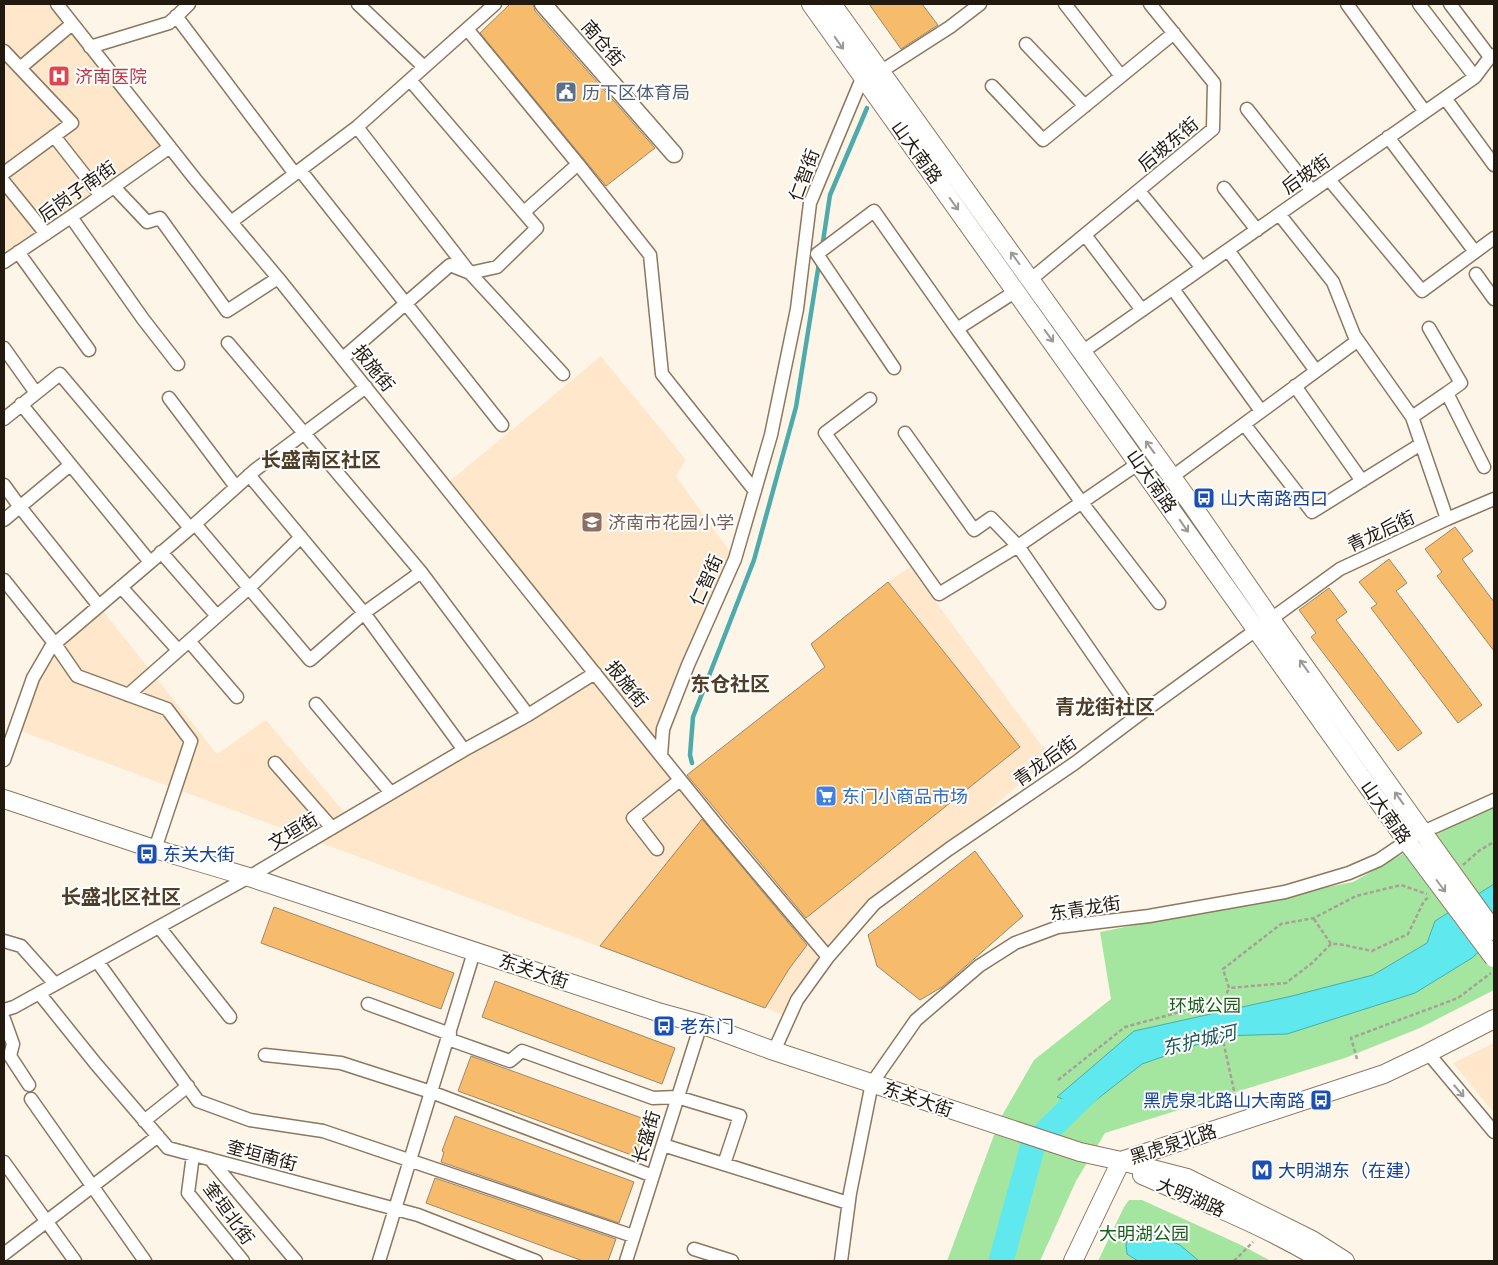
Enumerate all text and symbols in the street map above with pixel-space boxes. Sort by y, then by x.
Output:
street label: 南仓街 [577,16,629,70]
one-way arrow [834,36,844,50]
hospital icon: 济南医院 [47,64,71,88]
place label: 济南医院 [75,66,147,87]
public building icon: 历下区体育局 [554,80,578,104]
place label: 历下区体育局 [582,82,690,103]
street label: 后坡东街 [1134,113,1202,175]
street label: 山大南路 [887,117,947,187]
street label: 仁智街 [785,146,823,204]
street label: 后坡街 [1278,150,1334,198]
street label: 后岗子南街 [34,157,120,225]
one-way arrow [949,197,959,211]
one-way arrow [1010,251,1020,265]
one-way arrow [1044,329,1054,343]
street label: 报施街 [349,340,399,396]
one-way arrow [1145,440,1155,454]
street label: 山大南路 [1123,445,1181,517]
district label: 长盛南区社区 [261,448,381,472]
bus stop icon: 山大南路西口 [1192,486,1216,510]
place label: 山大南路西口 [1220,488,1328,509]
street label: 青龙后街 [1344,506,1418,556]
school or university icon: 济南市花园小学 [580,510,604,534]
place label: 济南市花园小学 [608,512,734,533]
one-way arrow [1178,519,1189,532]
street label: 仁智街 [685,551,727,609]
street label: 报施街 [602,656,652,712]
one-way arrow [1299,659,1309,673]
district label: 东仓社区 [690,672,770,696]
district label: 青龙街社区 [1055,695,1155,719]
street label: 青龙后街 [1009,732,1081,790]
street label: 山大南路 [1357,776,1415,848]
supermarket icon: 东门小商品市场 [814,784,838,808]
place label: 东门小商品市场 [842,786,968,807]
one-way arrow [1394,791,1404,805]
street label: 文垣街 [264,808,322,854]
bus stop icon: 东关大街 [135,842,159,866]
place label: 东关大街 [163,844,235,865]
one-way arrow [1435,879,1446,892]
district label: 长盛北区社区 [61,885,181,909]
street label: 东青龙街 [1048,892,1122,924]
street label: 东关大街 [497,950,571,992]
park label: 环城公园 [1169,995,1241,1016]
bus stop icon: 老东门 [652,1014,676,1038]
place label: 老东门 [680,1016,734,1037]
water label: 东护城河 [1159,1020,1242,1059]
street label: 东关大街 [881,1077,955,1121]
one-way arrow [1454,1084,1465,1097]
bus stop icon: 黑虎泉北路山大南路 [1309,1088,1333,1112]
place label: 黑虎泉北路山大南路 [1143,1090,1305,1111]
street label: 长盛街 [628,1108,664,1166]
street label: 黑虎泉北路 [1127,1120,1219,1168]
street label: 奎垣南街 [225,1136,299,1174]
metro station icon: 大明湖东（在建） [1250,1158,1274,1182]
place label: 大明湖东（在建） [1278,1160,1422,1181]
street label: 大明湖路 [1154,1173,1228,1221]
street label: 奎垣北街 [199,1178,259,1248]
park label: 大明湖公园 [1099,1223,1189,1244]

